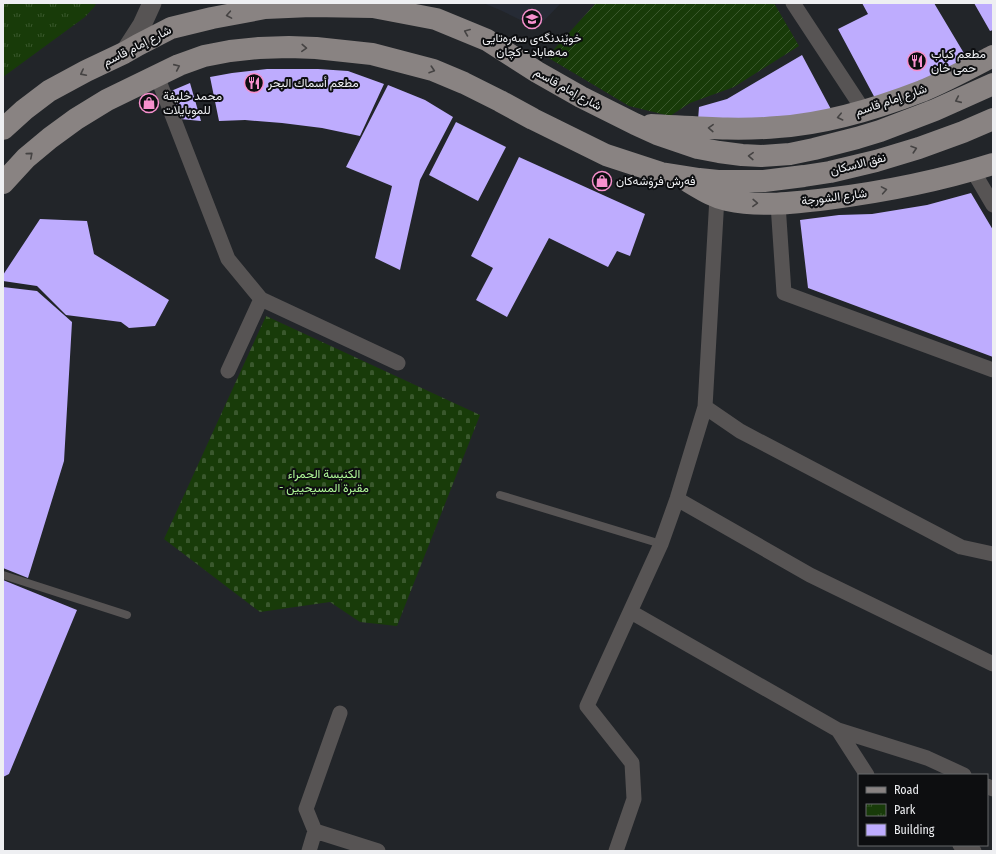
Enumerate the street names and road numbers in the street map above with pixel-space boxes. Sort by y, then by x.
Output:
street label: شارع إمام قاسم [100,23,174,71]
street label: شارع إمام قاسم [531,65,604,115]
street label: شارع إمام قاسم [853,81,929,121]
street label: نفق الاسكان [829,150,888,179]
street label: شارع الشورجة [800,186,868,210]

